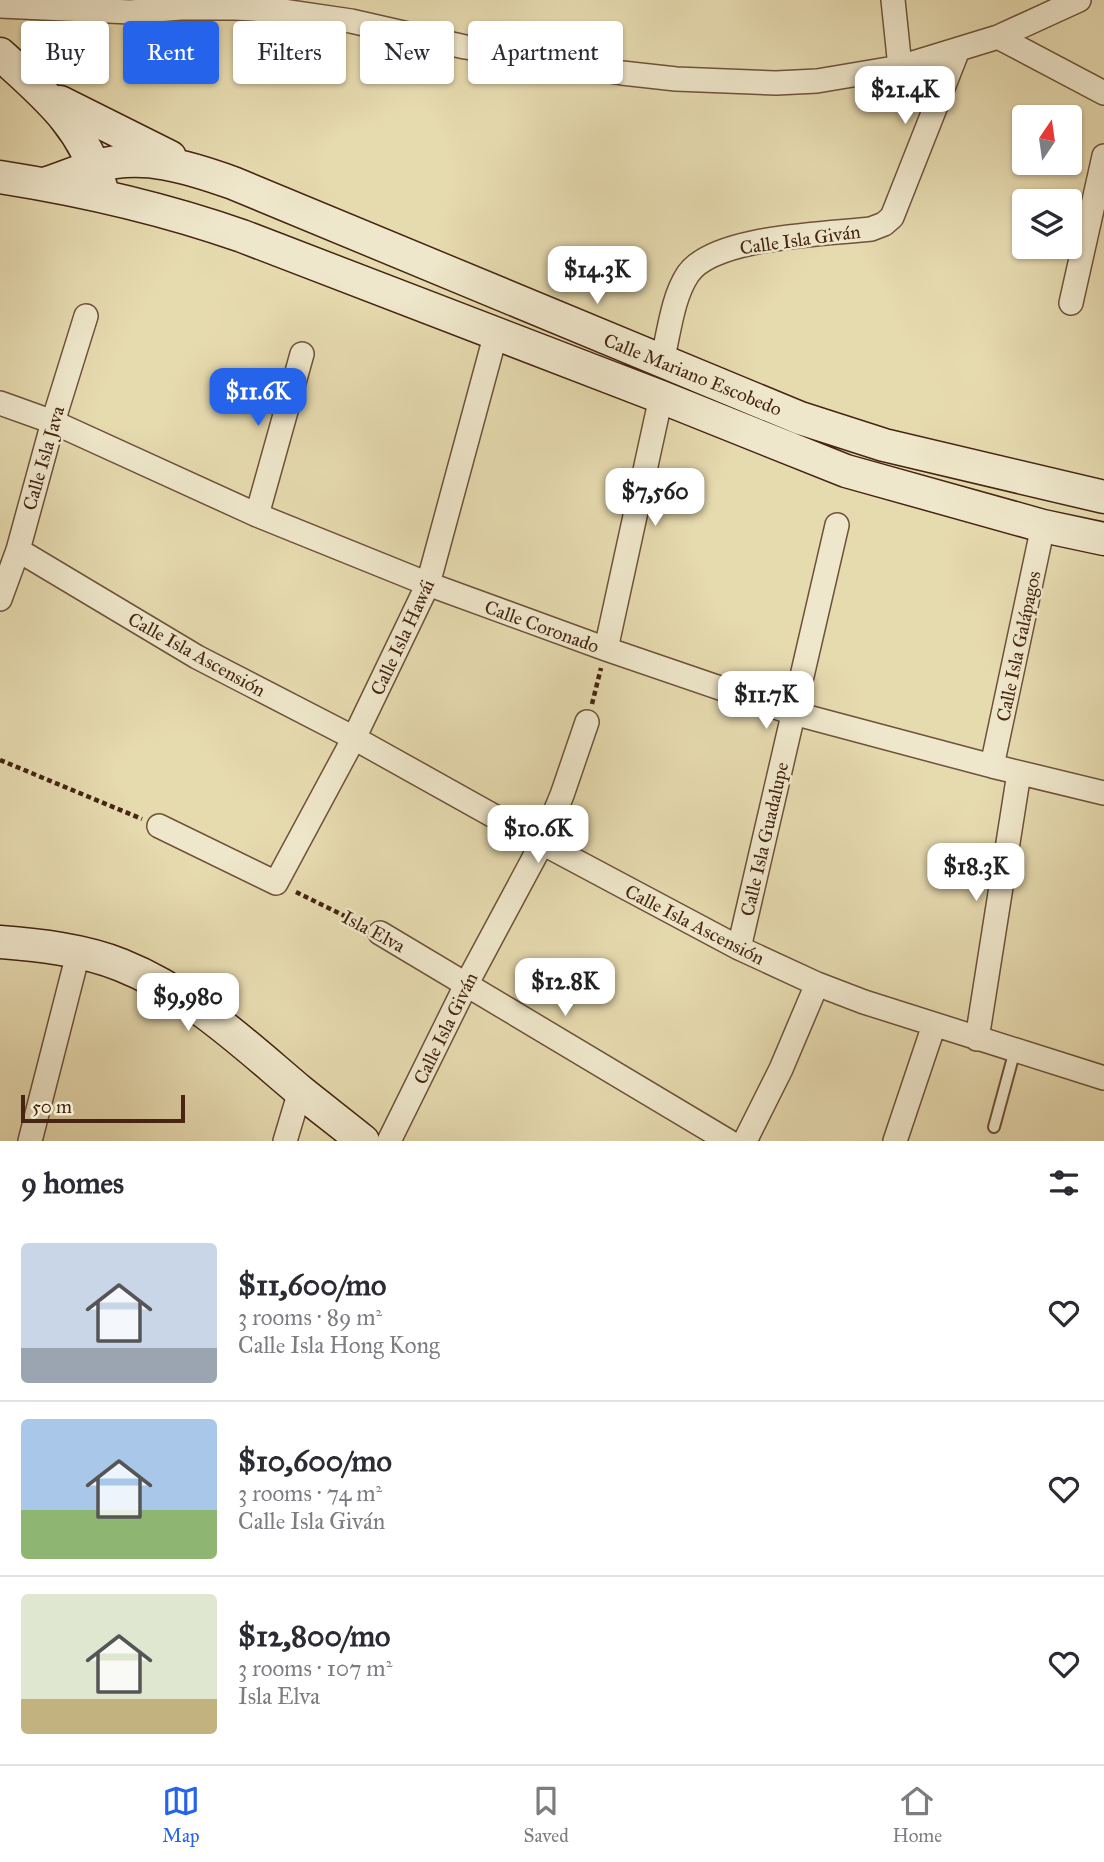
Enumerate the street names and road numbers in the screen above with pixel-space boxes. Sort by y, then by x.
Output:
street label: Calle Isla Giván [738,220,862,259]
street label: Calle Mariano Escobedo [600,328,785,421]
street label: Calle Isla Java [18,402,71,513]
street label: Calle Isla Galápagos [991,569,1047,724]
street label: Calle Isla Hawái [366,576,439,699]
street label: Calle Coronado [481,595,602,658]
street label: Calle Isla Ascensión [124,607,269,702]
street label: Calle Isla Guadalupe [736,760,793,918]
street label: Calle Isla Ascensión [621,879,768,970]
street label: Isla Elva [338,905,410,958]
street label: Calle Isla Giván [408,969,482,1088]

